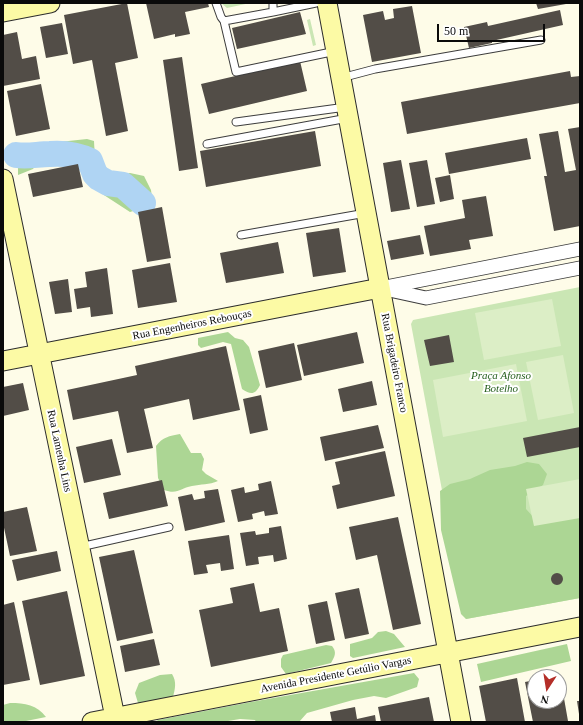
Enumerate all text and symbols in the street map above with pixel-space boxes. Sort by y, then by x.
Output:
scale bar [439,16,547,42]
text: 50 m [444,24,468,38]
street label: Rua Engenheiros Rebouças [131,307,253,343]
street label: Rua Brigadeiro Franco [378,312,410,414]
park label: Praça Afonso Botelho [471,369,531,395]
street label: Rua Lamenha Lins [44,409,74,493]
street label: Avenida Presidente Getúlio Vargas [260,654,412,696]
north arrow [527,669,567,709]
text: N [540,693,550,706]

